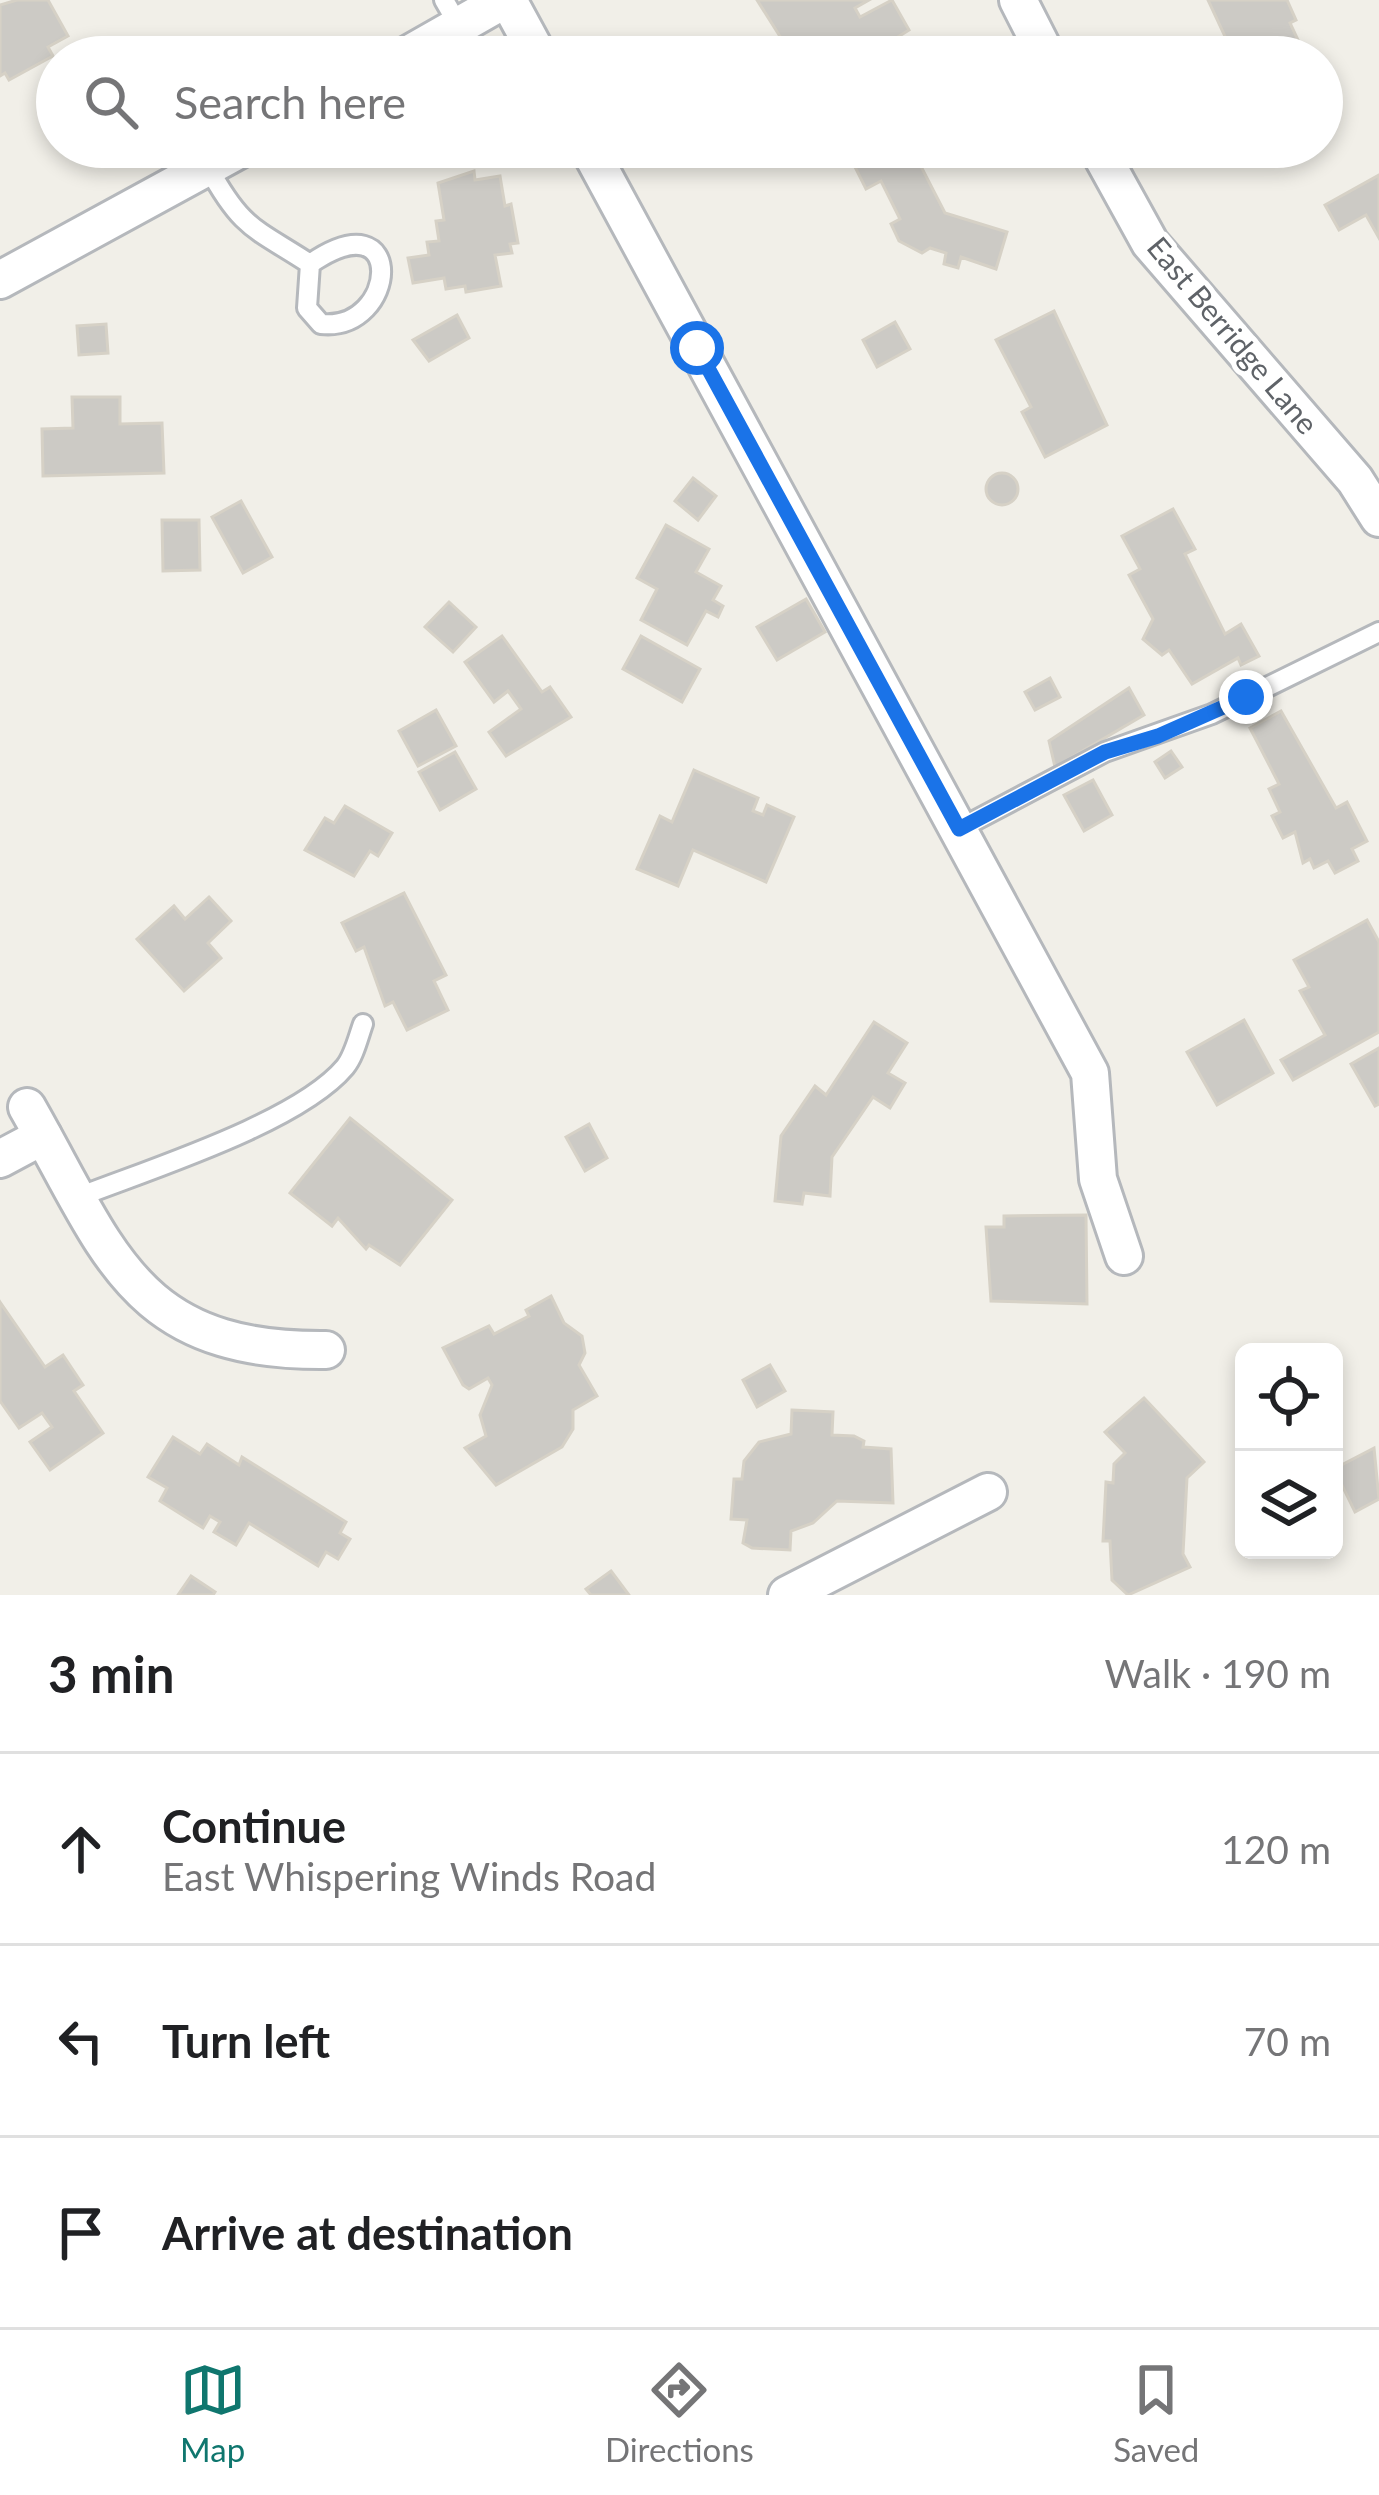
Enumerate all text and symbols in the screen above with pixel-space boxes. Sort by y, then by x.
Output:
search box [36,36,1343,168]
icon: search [78,69,144,135]
text: Search here [174,75,406,129]
street label: East Berridge Lane [1141,229,1326,441]
route start [670,321,724,375]
route end [1219,670,1273,724]
map controls [1235,1343,1343,1559]
button: locate [1235,1343,1343,1451]
button: layers [1235,1451,1343,1559]
text: 3 min [48,1643,174,1704]
text: Walk · 190 m [1104,1650,1331,1696]
text: Continue [162,1799,346,1853]
icon: ahead [48,1816,114,1882]
text: 120 m [1221,1826,1331,1872]
text: East Whispering Winds Road [162,1853,656,1899]
icon: left [48,2008,114,2074]
text: Turn left [162,2014,330,2068]
text: 70 m [1244,2018,1331,2064]
icon: arrive [48,2200,114,2266]
text: Arrive at destination [162,2206,573,2260]
tab: Map [180,2357,246,2469]
tab: Directions [605,2357,754,2469]
tab: Saved [1113,2357,1199,2469]

